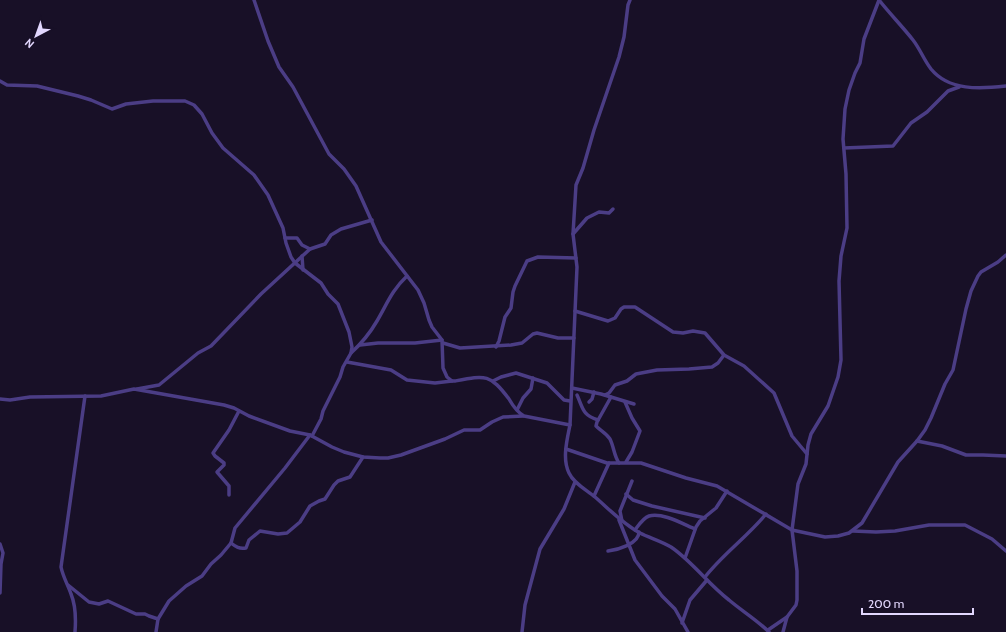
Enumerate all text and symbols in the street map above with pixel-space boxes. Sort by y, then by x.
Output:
north arrow [16,16,56,56]
text: N [22,36,37,51]
scale bar [862,590,973,616]
text: 200 m [868,596,904,611]

